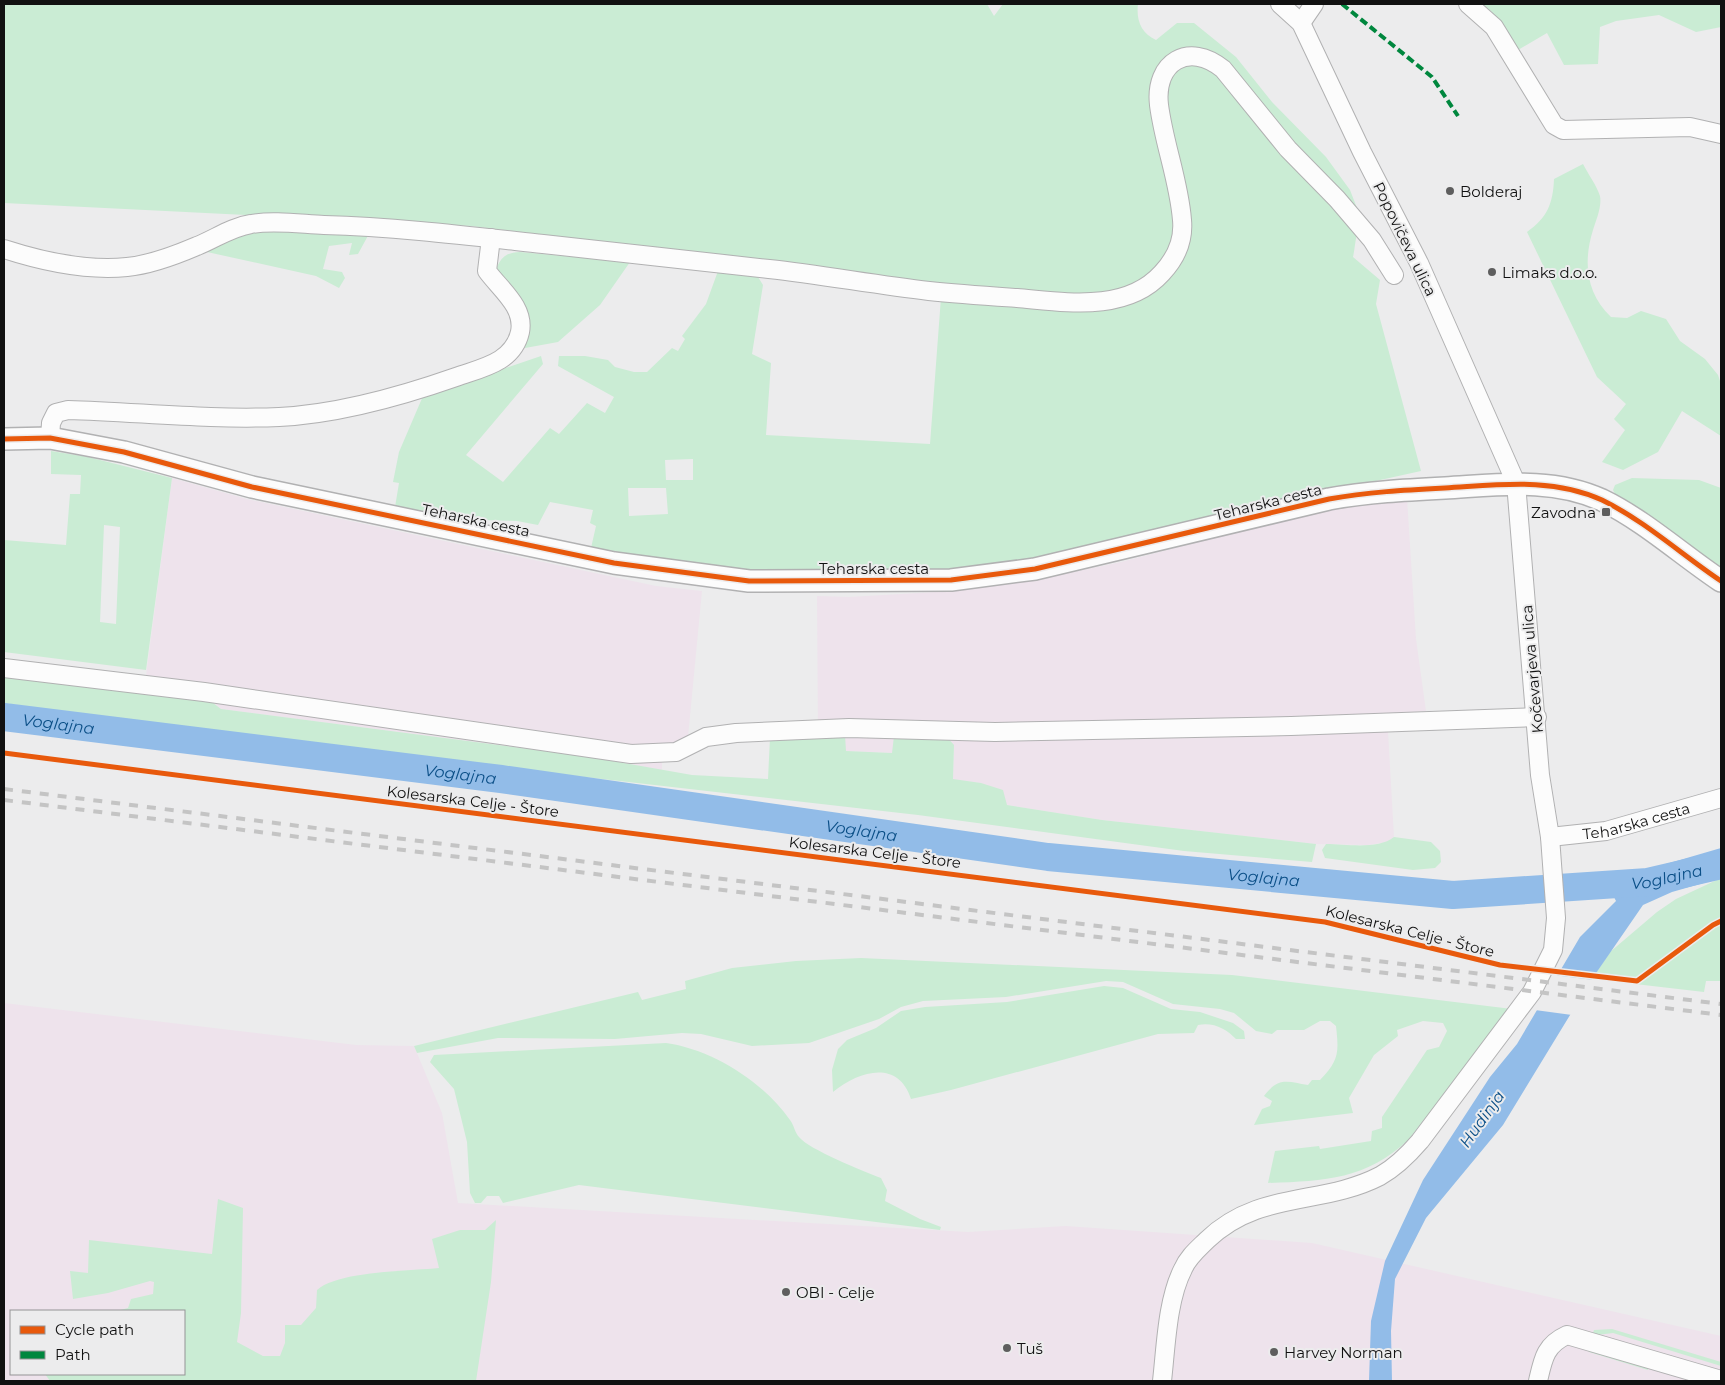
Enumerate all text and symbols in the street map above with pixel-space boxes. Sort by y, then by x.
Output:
street label: Popovičeva ulica [1369,179,1441,299]
place label: Bolderaj [1460,182,1522,201]
marker: Bolderaj [1444,185,1456,197]
place label: Limaks d.o.o. [1502,263,1597,282]
marker: Limaks d.o.o. [1486,266,1498,278]
street label: Teharska cesta [1212,479,1324,525]
street label: Teharska cesta [420,499,532,541]
place label: Zavodna [1531,503,1596,522]
marker: Zavodna [1600,506,1612,518]
street label: Teharska cesta [819,559,929,578]
street label: Kočevarjeva ulica [1517,604,1547,734]
water label: Voglajna [21,710,96,738]
water label: Voglajna [423,760,498,788]
street label: Kolesarska Celje - Štore [386,781,560,821]
street label: Teharska cesta [1582,798,1692,843]
water label: Voglajna [824,816,899,845]
street label: Kolesarska Celje - Štore [788,832,962,872]
water label: Voglajna [1631,860,1705,893]
water label: Voglajna [1227,864,1301,890]
street label: Kolesarska Celje - Štore [1324,901,1496,961]
water label: Hudinja [1456,1087,1508,1151]
place label: OBI - Celje [796,1283,875,1302]
marker: OBI - Celje [780,1286,792,1298]
legend [10,1310,185,1375]
text: Cycle path [55,1320,134,1339]
place label: Tuš [1017,1339,1043,1358]
marker: Tuš [1001,1342,1013,1354]
place label: Harvey Norman [1284,1343,1403,1362]
text: Path [55,1345,91,1364]
marker: Harvey Norman [1268,1346,1280,1358]

